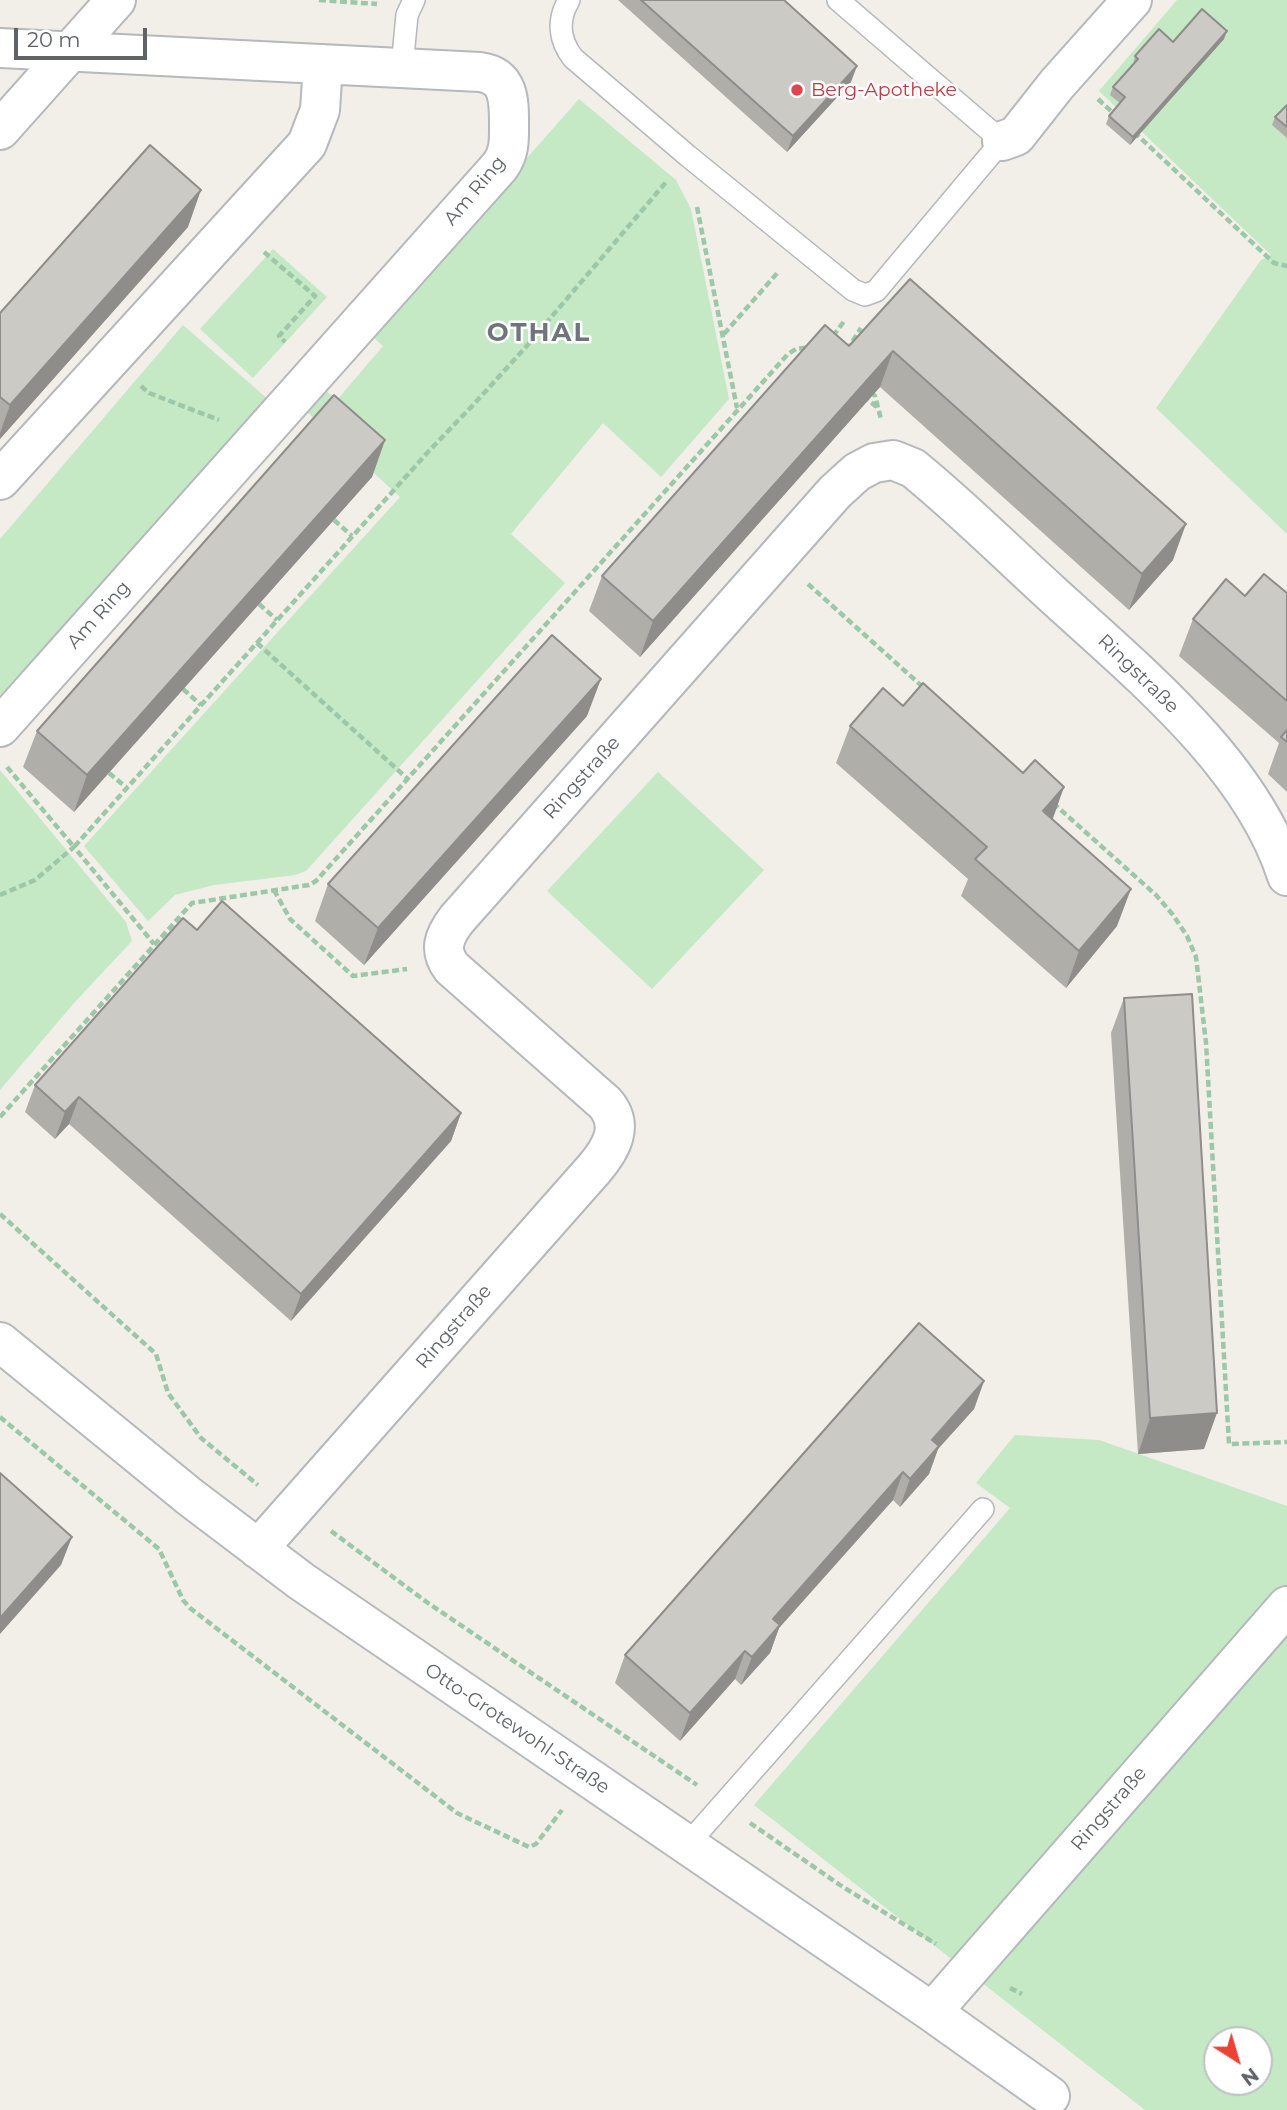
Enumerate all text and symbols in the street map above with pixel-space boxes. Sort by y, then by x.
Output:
scale bar [18,14,150,58]
text: 20 m [27,27,81,52]
place label: Berg-Apotheke [811,79,957,101]
marker: Berg-Apotheke [789,82,805,98]
street label: Am Ring [439,152,511,230]
district label: OTHAL [487,317,591,349]
street label: Am Ring [63,576,135,654]
street label: Ringstraße [1093,630,1183,718]
street label: Ringstraße [539,732,625,824]
street label: Ringstraße [411,1280,497,1374]
street label: Otto-Grotewohl-Straße [420,1659,614,1799]
street label: Ringstraße [1066,1762,1152,1856]
north arrow [1203,2026,1273,2096]
text: N [1237,2063,1263,2090]

